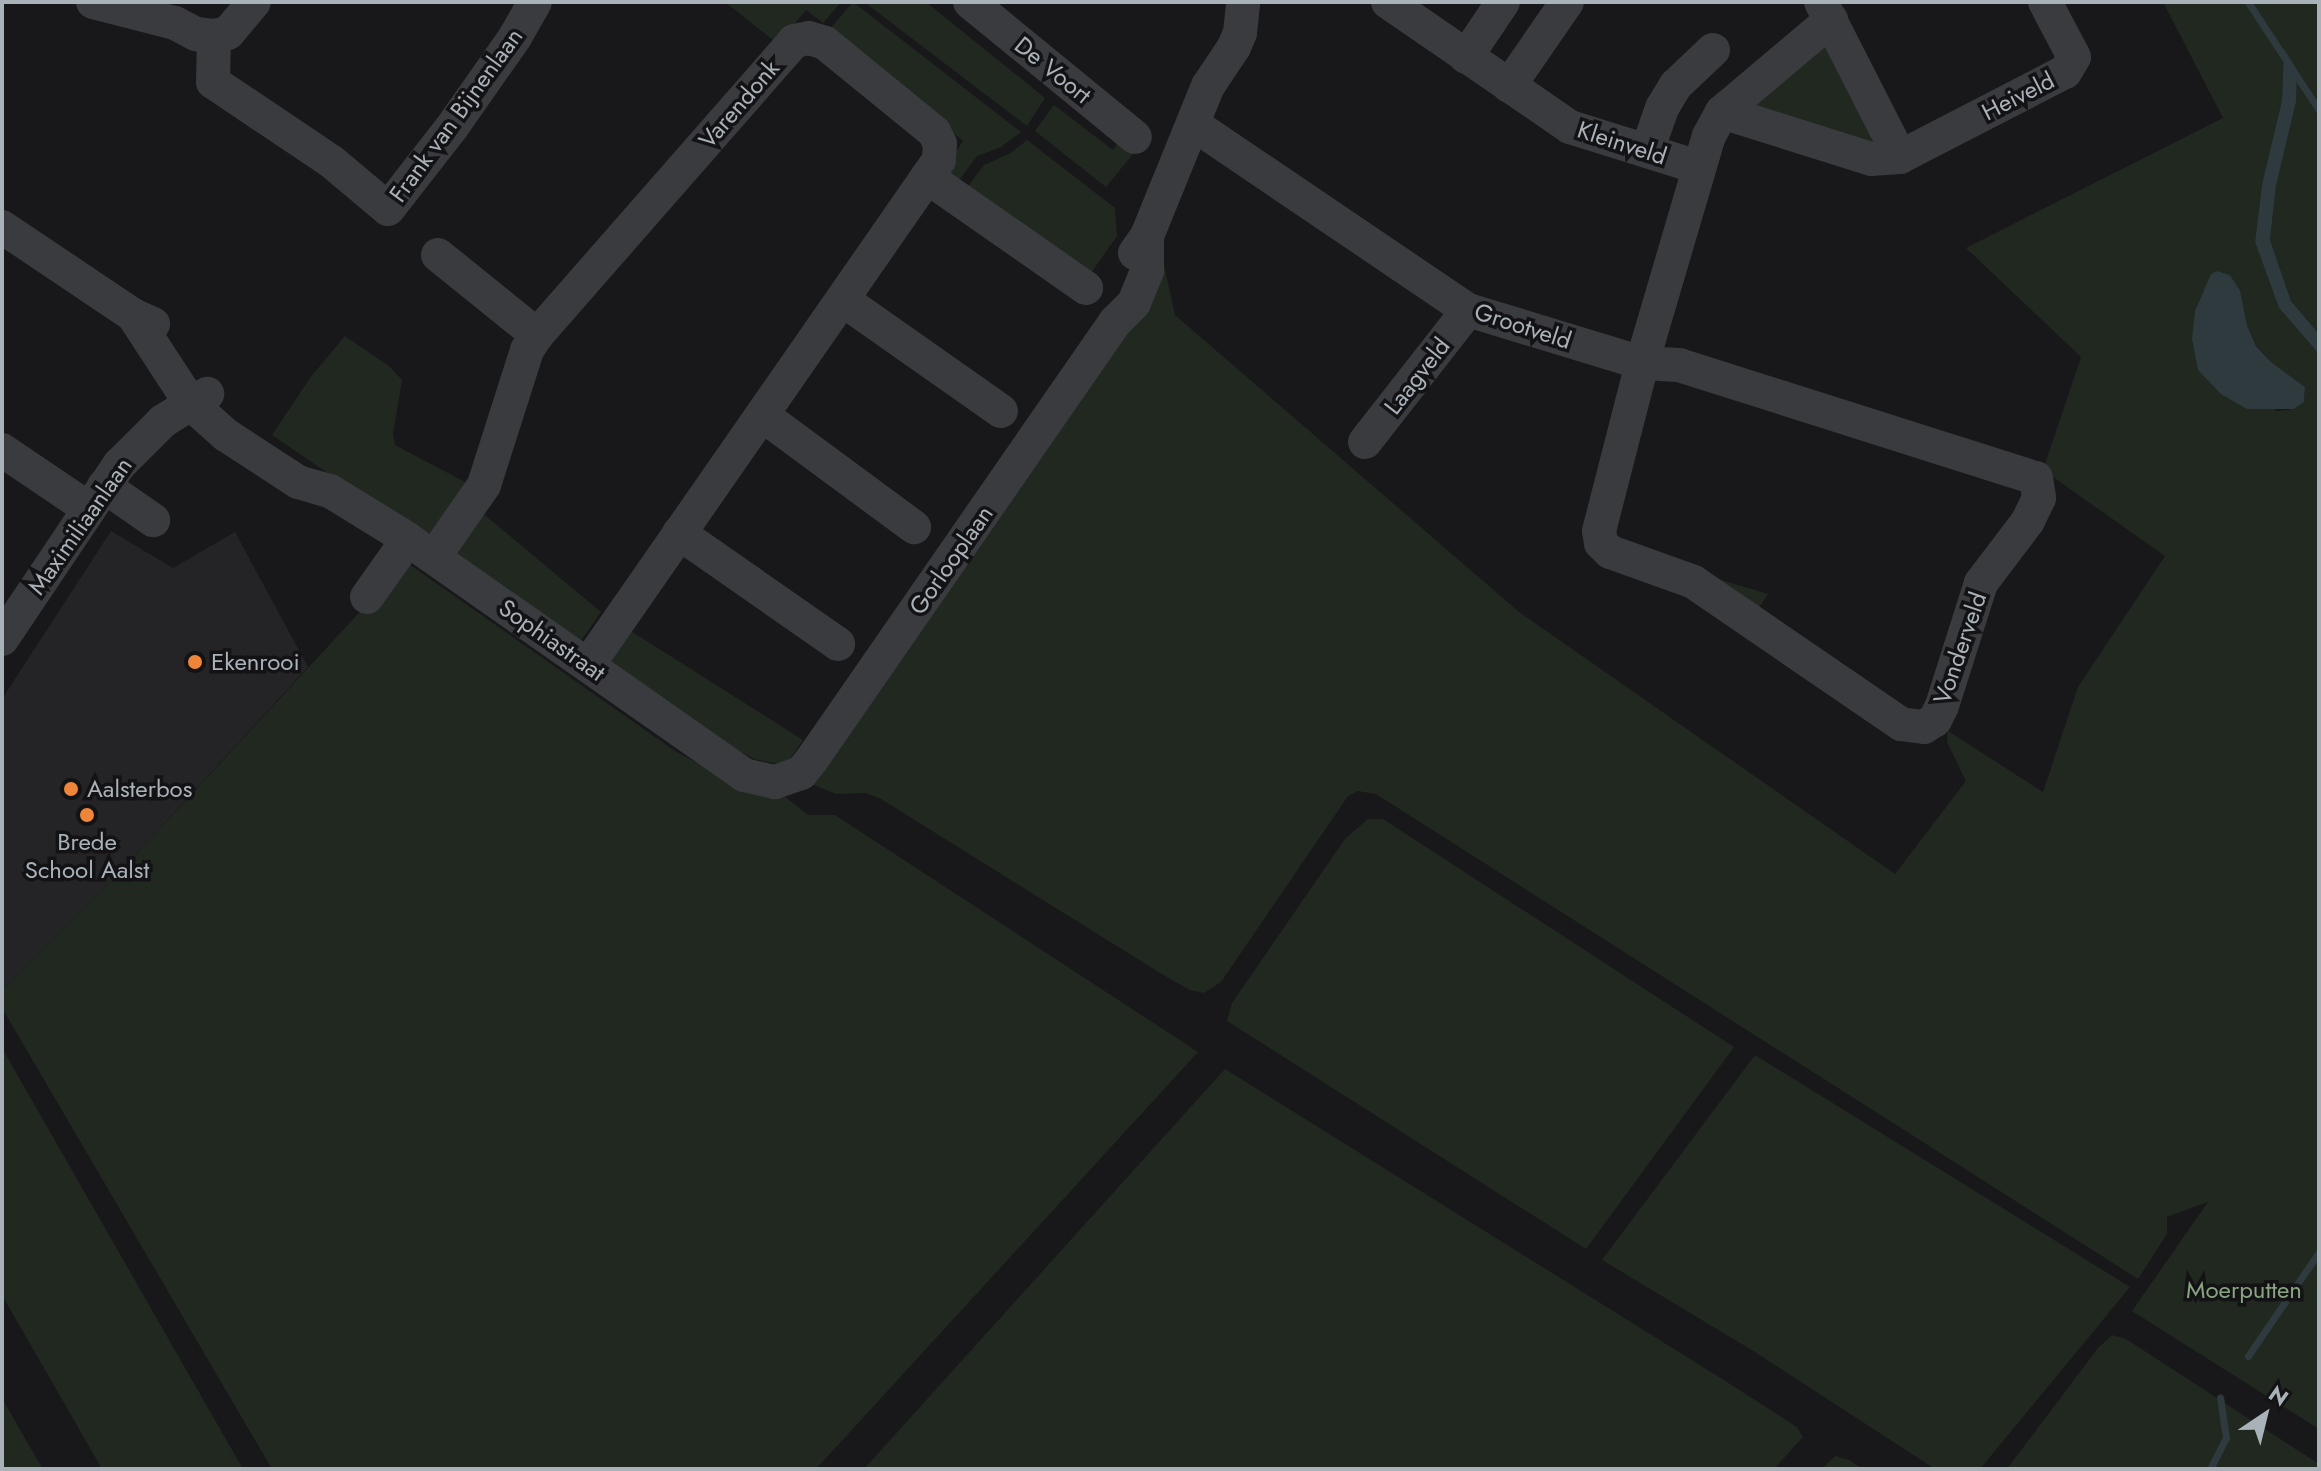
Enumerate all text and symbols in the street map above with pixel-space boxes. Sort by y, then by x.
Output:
street label: Frank van Bijnenlaan [383,22,529,208]
street label: De Voort [1009,30,1097,110]
street label: Varendonk [693,54,785,154]
street label: Heiveld [1977,66,2059,126]
street label: Kleinveld [1574,115,1670,171]
street label: Grootveld [1471,297,1575,355]
street label: Laagveld [1378,332,1456,420]
street label: Maximiliaanlaan [22,452,138,600]
street label: Gorlooplaan [903,500,999,620]
street label: Vonderveld [1927,588,1993,708]
street label: Sophiastraat [493,593,611,687]
place label: Ekenrooi [211,648,300,676]
marker: Ekenrooi [186,653,204,671]
place label: Aalsterbos [87,775,192,803]
marker: Aalsterbos [62,780,80,798]
marker: Brede School Aalst [78,806,96,824]
place label: Brede School Aalst [25,828,149,884]
park label: Moerputten [2186,1276,2302,1304]
north arrow [2225,1375,2305,1455]
text: N [2262,1377,2295,1413]

